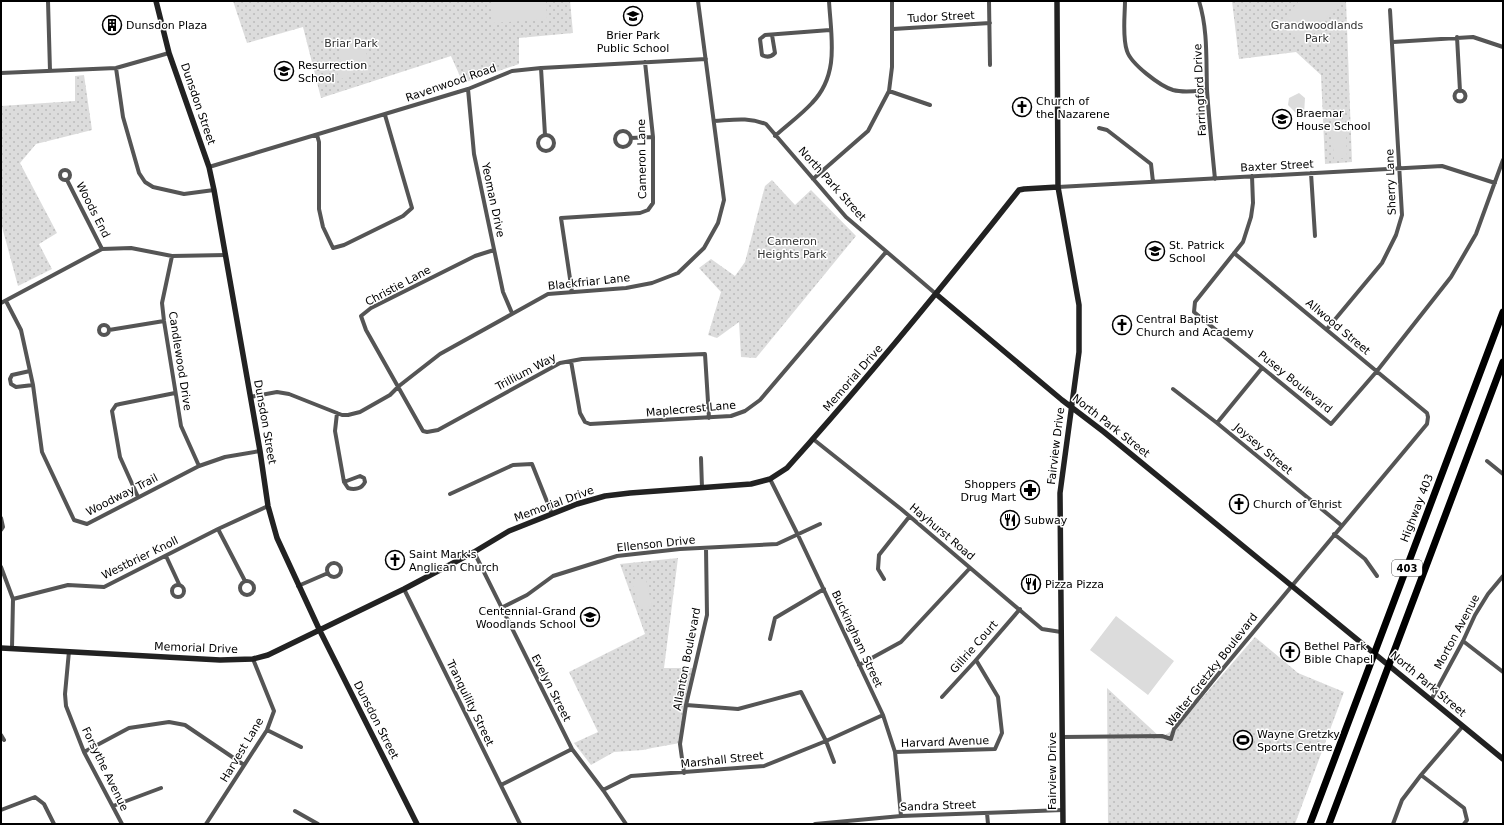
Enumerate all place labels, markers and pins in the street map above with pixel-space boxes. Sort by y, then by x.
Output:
school or university icon: Brier Park Public School [622,5,644,27]
building icon: Dunsdon Plaza [101,14,123,36]
place label: Dunsdon Plaza [126,19,207,32]
place label: Brier Park Public School [597,29,669,55]
place label: Resurrection School [298,59,367,85]
school or university icon: Resurrection School [273,60,295,82]
place label: Church of the Nazarene [1036,95,1110,121]
church icon: Church of the Nazarene [1011,96,1033,118]
place label: Braemar House School [1296,107,1371,133]
school or university icon: Braemar House School [1271,108,1293,130]
place label: St. Patrick School [1169,239,1225,265]
school or university icon: St. Patrick School [1144,240,1166,262]
place label: Central Baptist Church and Academy [1136,313,1254,339]
church icon: Central Baptist Church and Academy [1111,314,1133,336]
place label: Shoppers Drug Mart [960,478,1017,504]
pharmacy icon: Shoppers Drug Mart [1019,479,1041,501]
church icon: Church of Christ [1228,493,1250,515]
place label: Church of Christ [1253,498,1342,511]
restaurant icon: Subway [999,509,1021,531]
place label: Subway [1024,514,1068,527]
place label: Saint Mark's Anglican Church [409,548,499,574]
church icon: Saint Mark's Anglican Church [384,549,406,571]
restaurant icon: Pizza Pizza [1020,573,1042,595]
place label: Pizza Pizza [1045,578,1104,591]
place label: Centennial-Grand Woodlands School [476,605,576,631]
school or university icon: Centennial-Grand Woodlands School [579,606,601,628]
place label: Bethel Park Bible Chapel [1304,640,1373,666]
church icon: Bethel Park Bible Chapel [1279,641,1301,663]
place label: Wayne Gretzky Sports Centre [1257,728,1340,754]
sports icon: Wayne Gretzky Sports Centre [1232,729,1254,751]

